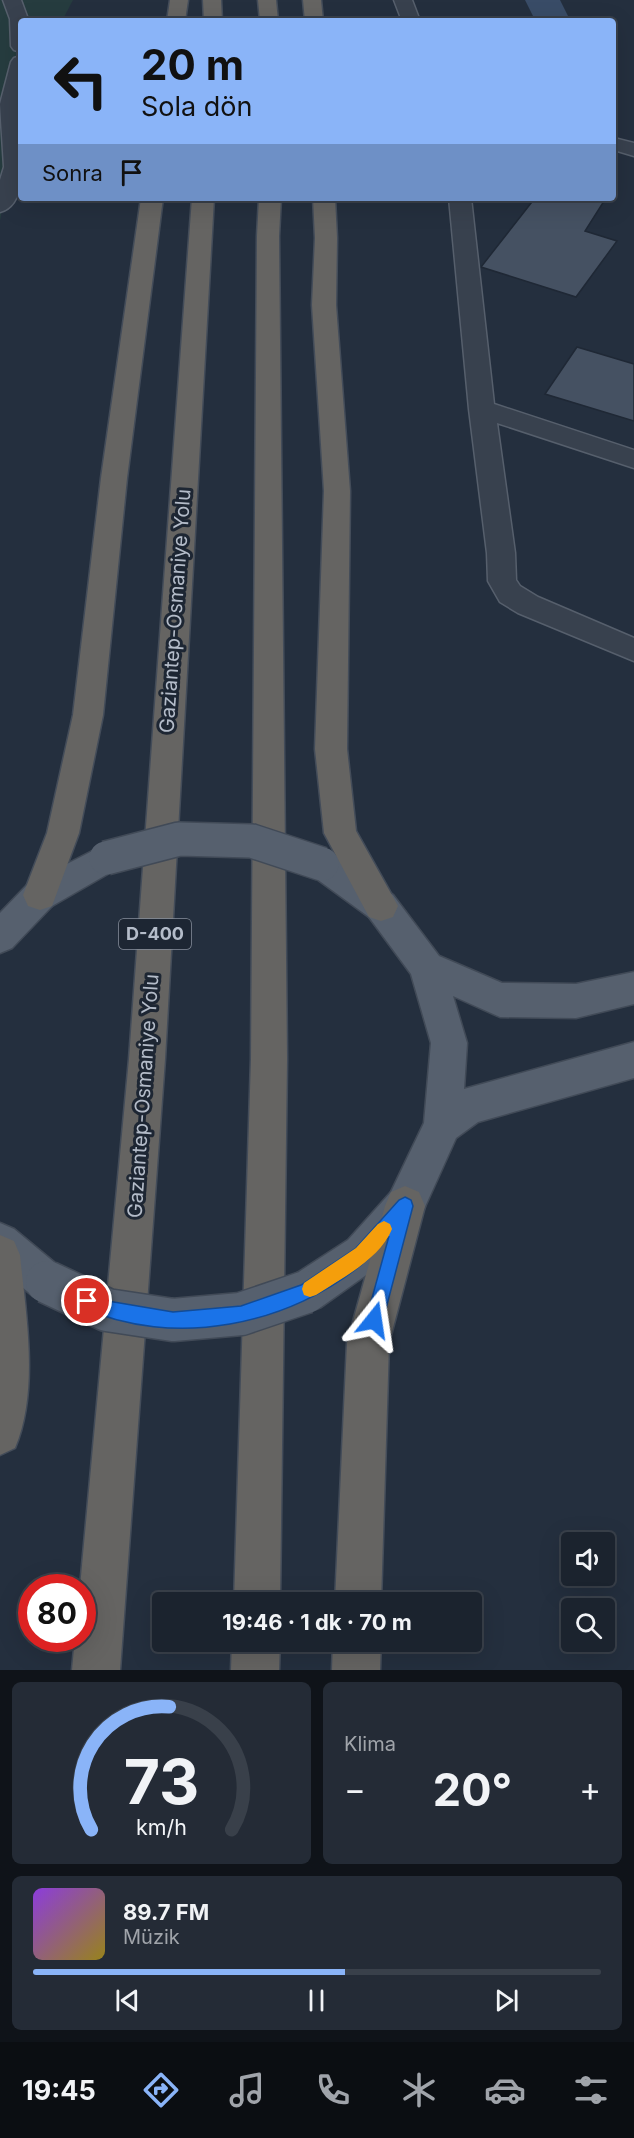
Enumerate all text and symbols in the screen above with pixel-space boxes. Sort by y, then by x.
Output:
text: 20 m [141,39,244,90]
icon: left [42,42,120,120]
text: Sola dön [141,90,252,123]
icon: arrive [115,156,148,189]
text: Sonra [42,160,103,186]
street label: Gaziantep-Osmaniye Yolu [154,488,196,734]
road number: D-400 [119,919,191,949]
street label: Gaziantep-Osmaniye Yolu [122,973,164,1219]
pin [61,1275,112,1326]
icon: arrive [70,1284,103,1317]
position arrow [342,1288,406,1352]
map controls [561,1532,615,1652]
button: sound [561,1532,615,1586]
speed limit sign: 80 [18,1574,96,1652]
button: search [561,1598,615,1652]
text: 19:46 · 1 dk · 70 m [222,1609,412,1635]
text: Klima [344,1732,396,1756]
text: 73 [124,1744,199,1819]
text: 20° [433,1762,512,1817]
text: − [344,1769,366,1809]
text: + [579,1769,601,1809]
text: km/h [136,1814,187,1840]
text: 89.7 FM [123,1899,209,1925]
text: Müzik [123,1925,180,1949]
icon: previous [111,1984,144,2017]
icon: pause [300,1984,333,2017]
icon: next [490,1984,523,2017]
icon: directions [140,2069,182,2111]
icon: music [226,2069,268,2111]
icon: phone [312,2069,354,2111]
icon: climate [398,2069,440,2111]
icon: car [484,2069,526,2111]
icon: filters [570,2069,612,2111]
text: 19:45 [22,2074,96,2107]

